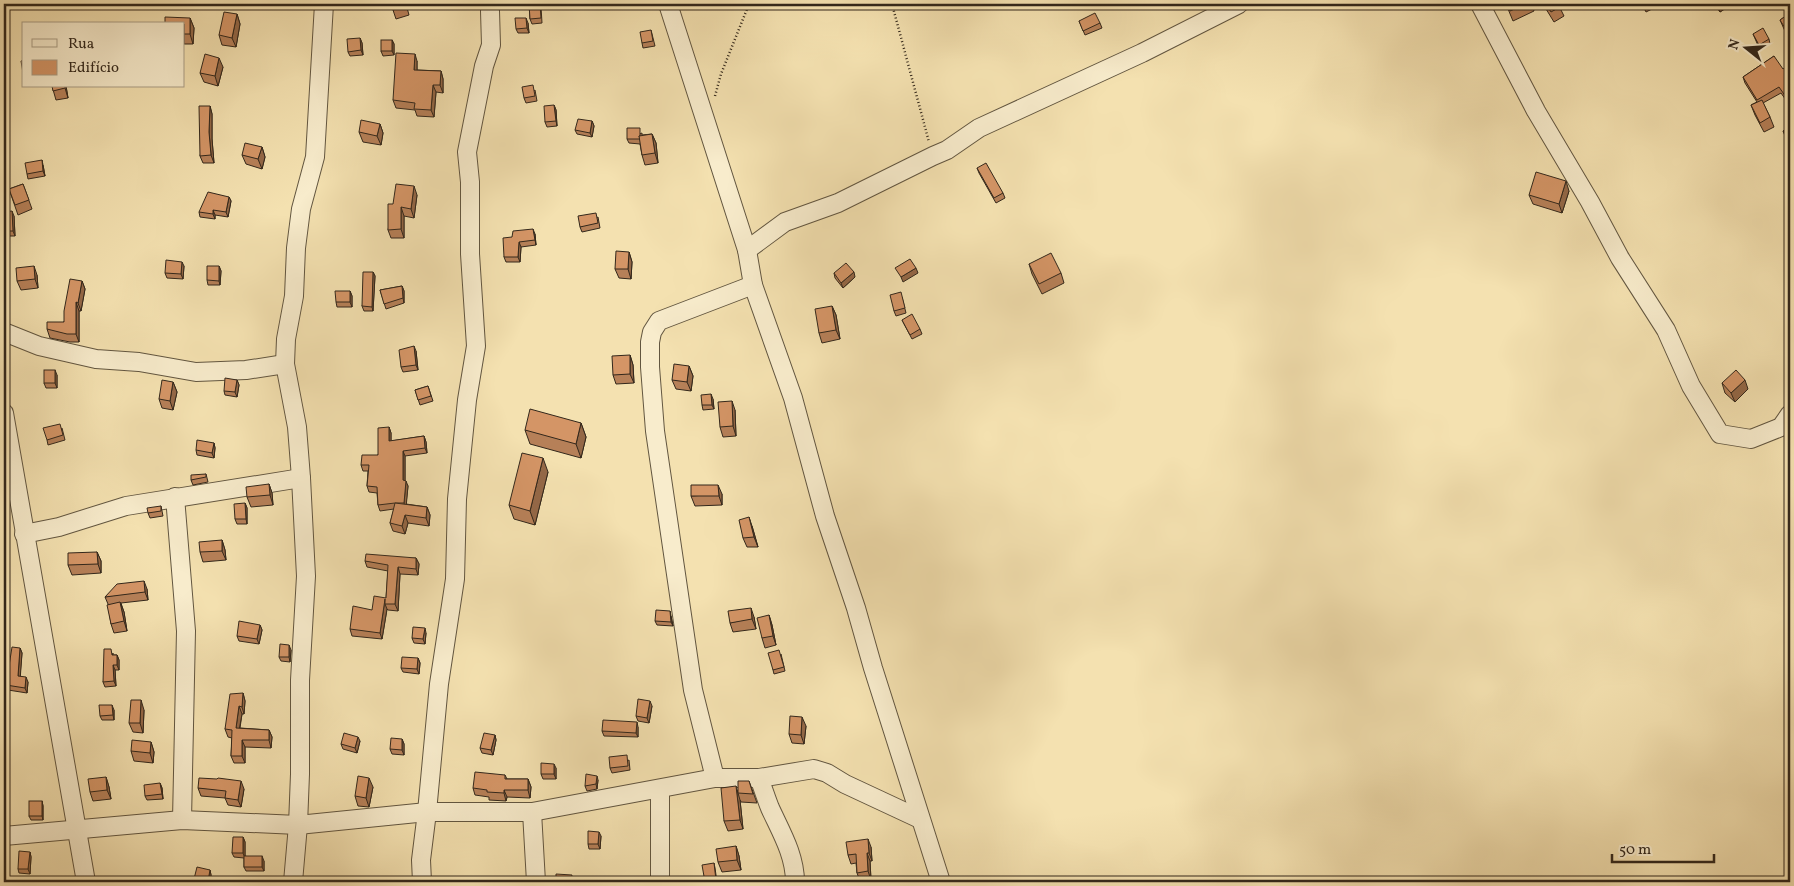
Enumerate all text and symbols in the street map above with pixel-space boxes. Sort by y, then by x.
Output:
legend [22,22,185,88]
north arrow [1722,22,1772,72]
text: Rua [68,34,94,55]
text: N [1724,37,1746,52]
text: Edifício [68,58,119,79]
scale bar [1612,831,1714,863]
text: 50 m [1619,840,1651,861]

